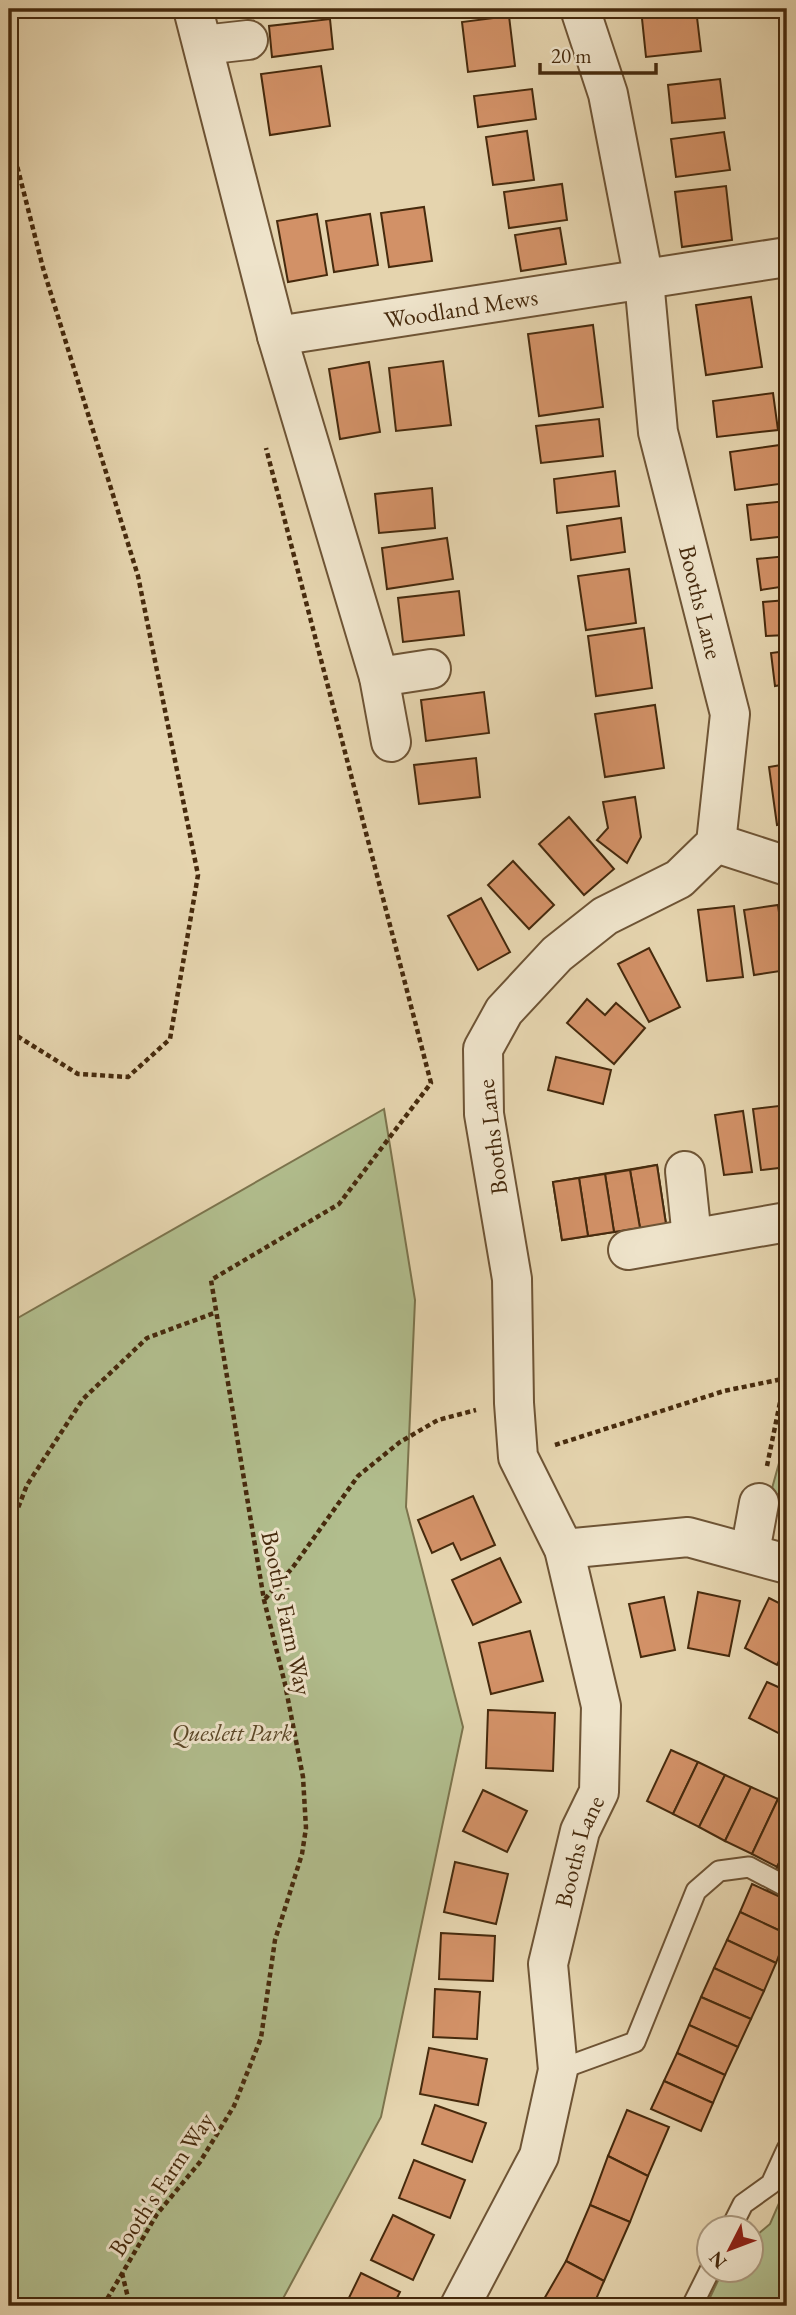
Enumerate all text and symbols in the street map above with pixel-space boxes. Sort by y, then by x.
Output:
scale bar [540,32,656,76]
text: 20 m [551,42,592,69]
street label: Woodland Mews [382,280,540,335]
street label: Booths Lane [672,542,730,662]
street label: Booths Lane [470,1078,514,1196]
street label: Booth's Farm Way [254,1528,320,1698]
park label: Queslett Park [172,1717,292,1748]
street label: Booths Lane [547,1790,611,1910]
street label: Booth's Farm Way [101,2106,221,2262]
north arrow [694,2214,764,2284]
text: N [703,2245,732,2274]

